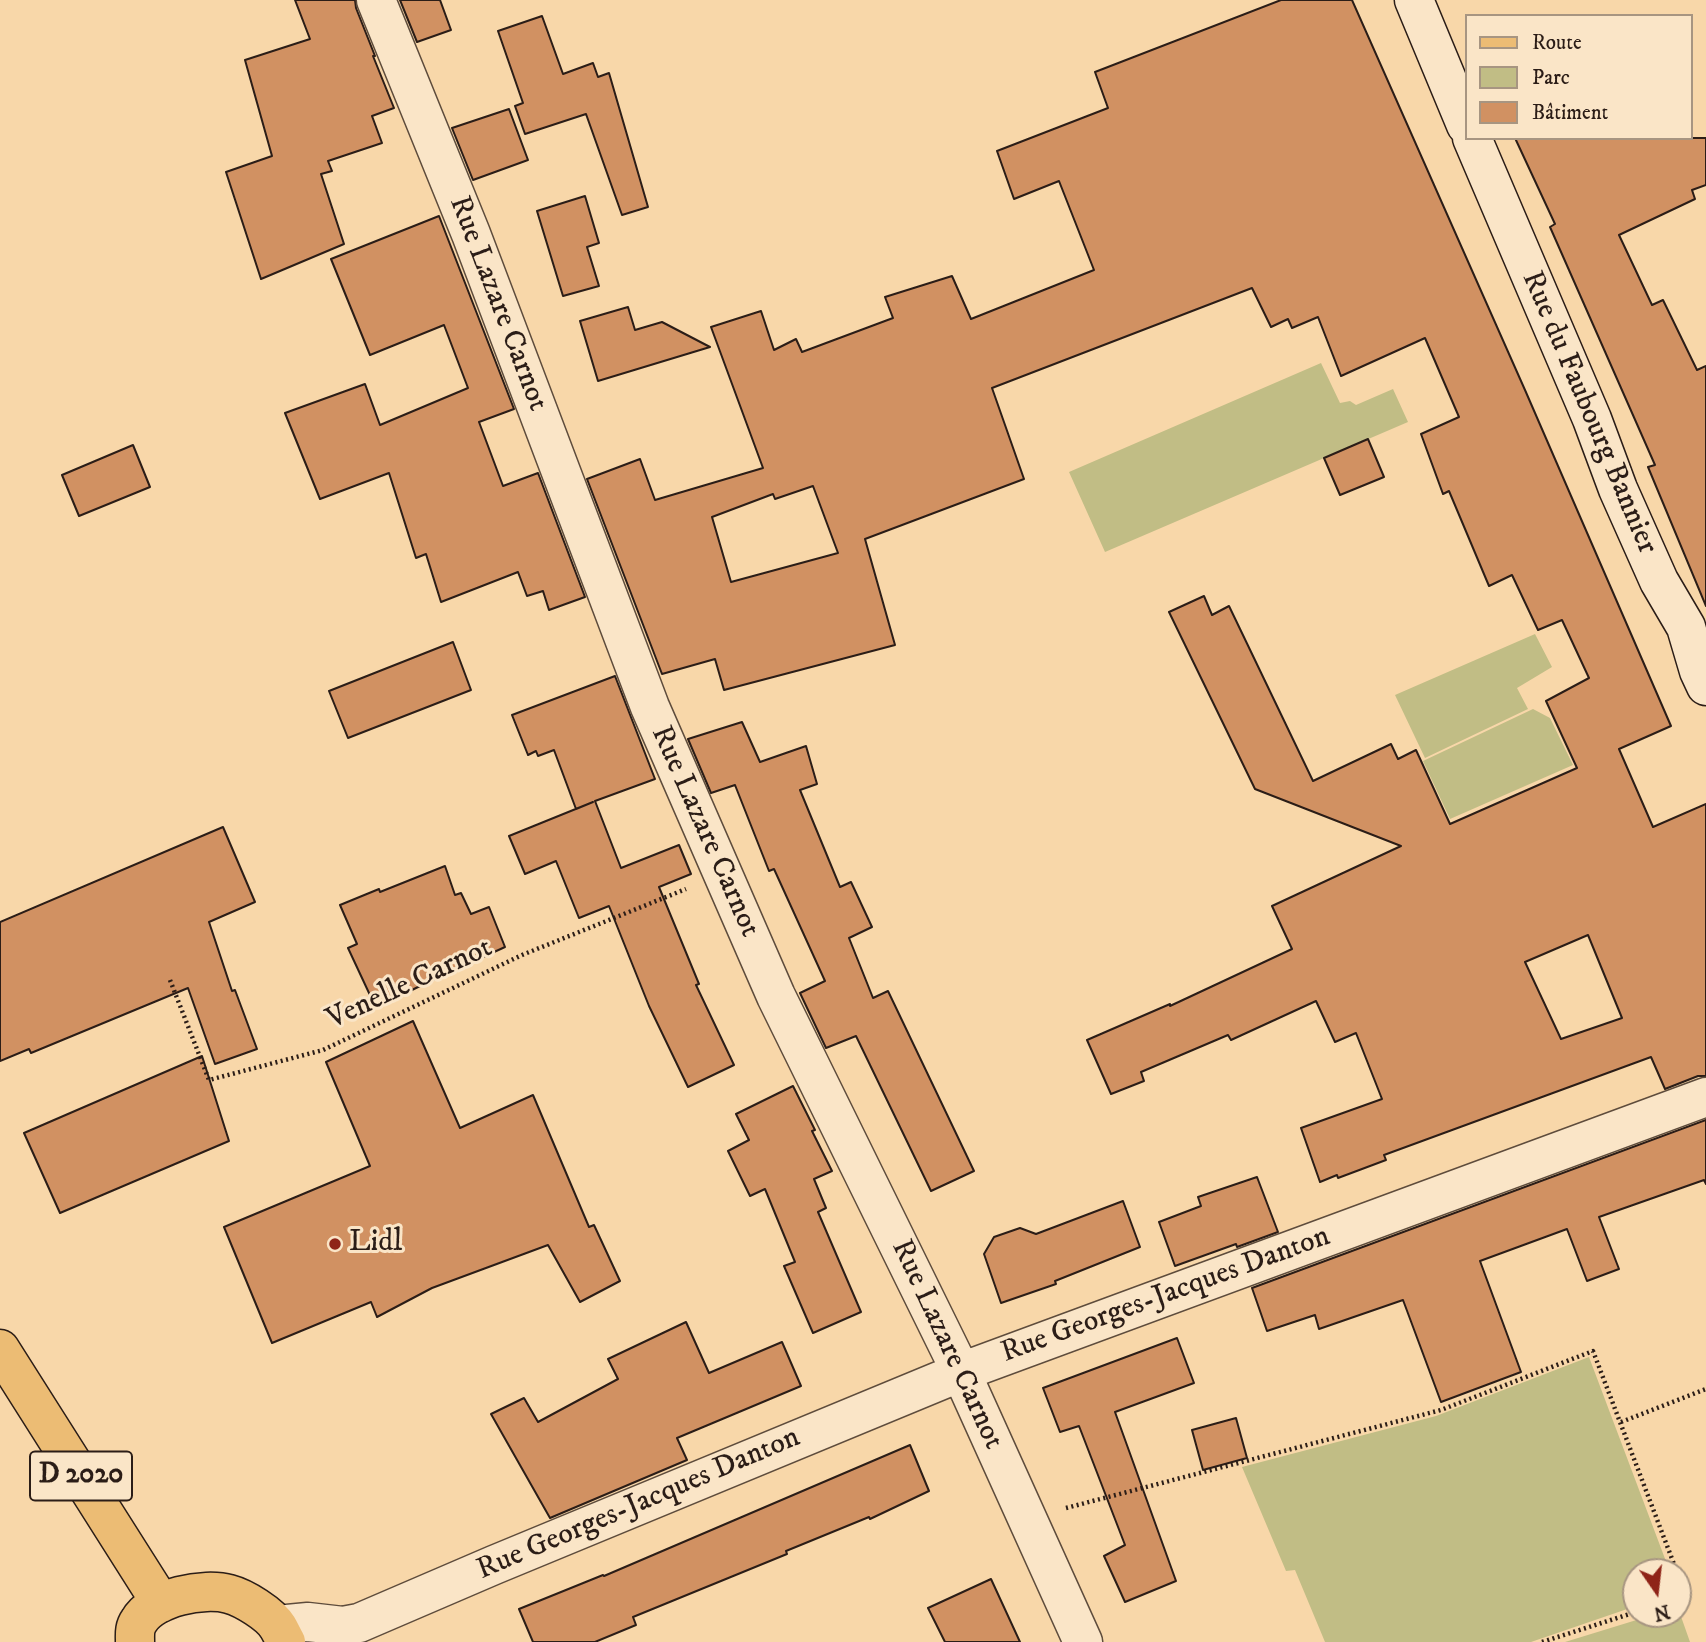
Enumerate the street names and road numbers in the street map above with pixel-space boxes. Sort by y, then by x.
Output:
street label: Rue Lazare Carnot [440,192,554,416]
street label: Rue du Faubourg Bannier [1512,266,1664,560]
street label: Rue Lazare Carnot [641,721,767,943]
street label: Venelle Carnot [322,931,498,1039]
street label: Rue Georges-Jacques Danton [997,1220,1335,1372]
street label: Rue Lazare Carnot [882,1235,1010,1455]
street label: Rue Georges-Jacques Danton [472,1421,806,1589]
road number: D 2020 [30,1452,132,1500]

